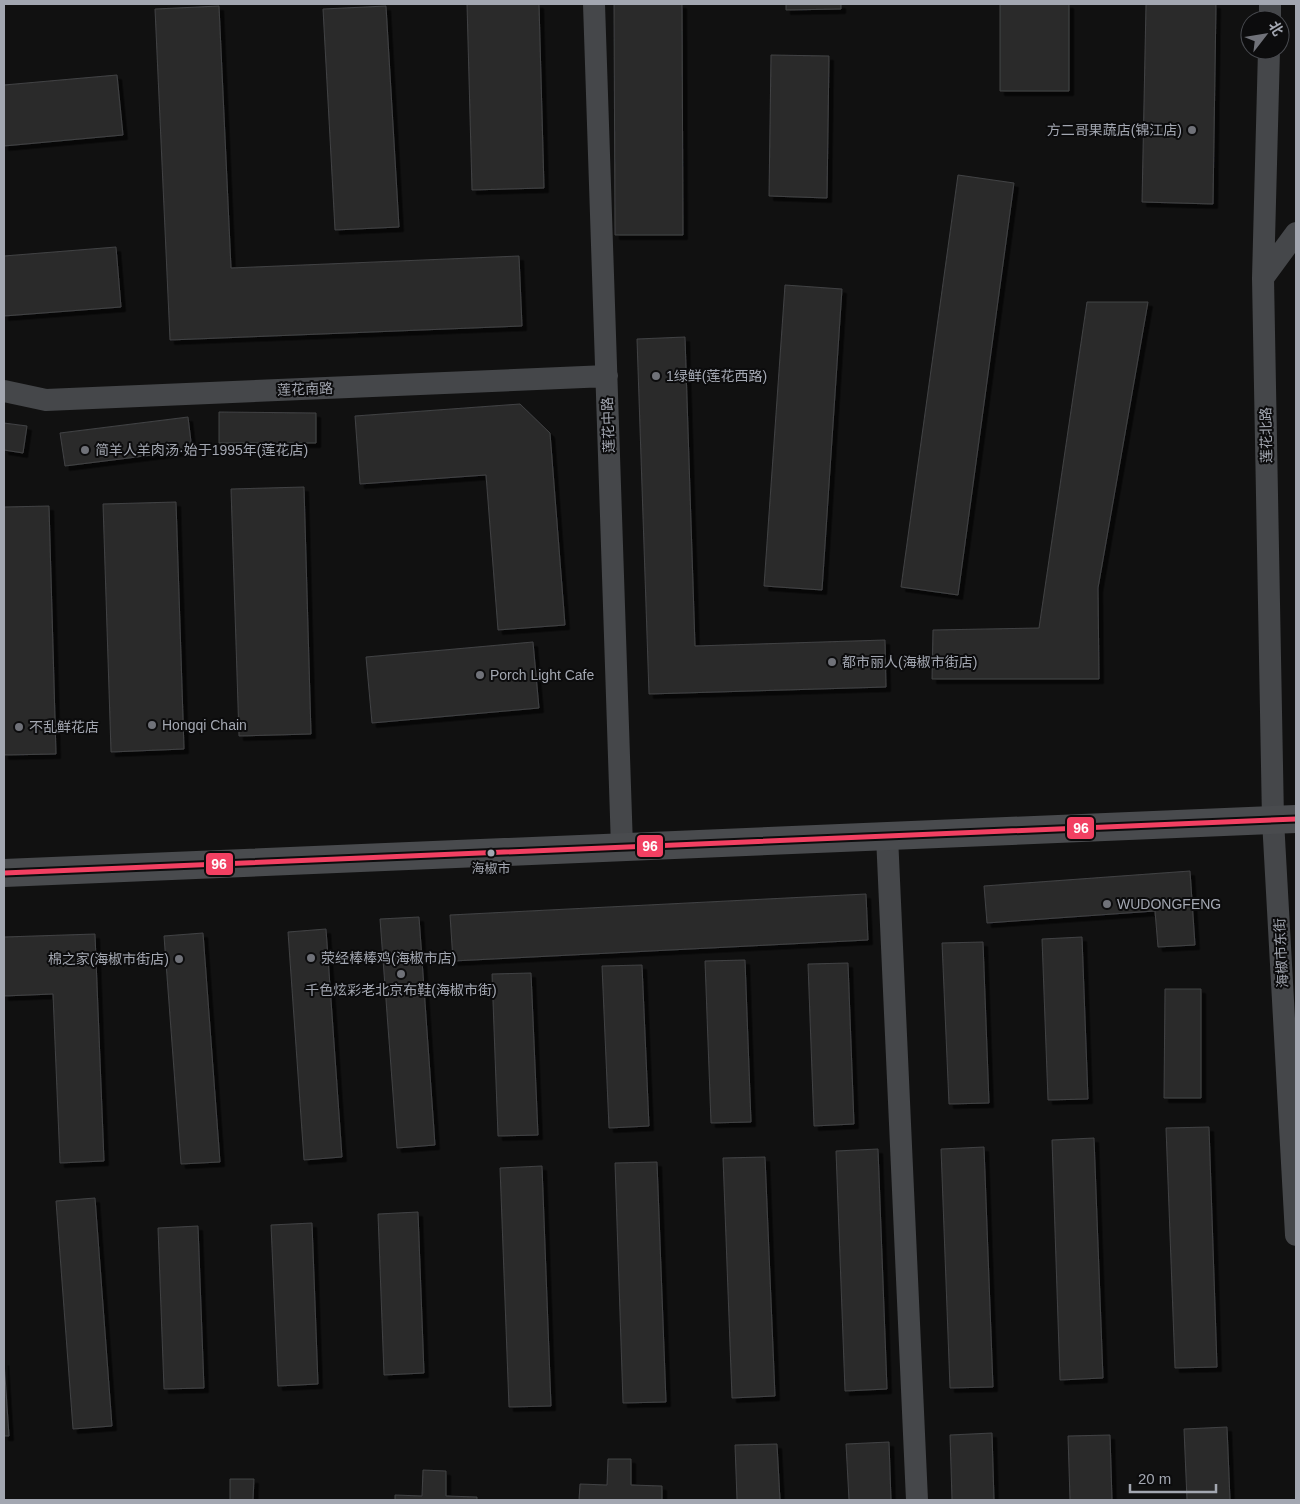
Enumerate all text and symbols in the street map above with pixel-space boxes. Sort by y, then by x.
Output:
north arrow [1240,10,1290,60]
text: 北 [1266,18,1287,38]
place label: 方二哥果蔬店(锦江店) [1047,122,1182,138]
marker: 方二哥果蔬店(锦江店) [1186,124,1198,136]
place label: 1绿鲜(莲花西路) [666,368,767,384]
marker: 1绿鲜(莲花西路) [650,370,662,382]
street label: 莲花南路 [277,380,333,398]
street label: 莲花中路 [599,397,617,453]
street label: 莲花北路 [1258,407,1274,463]
place label: 简羊人羊肉汤·始于1995年(莲花店) [95,442,308,458]
marker: 简羊人羊肉汤·始于1995年(莲花店) [79,444,91,456]
place label: 都市丽人(海椒市街店) [842,654,977,670]
marker: 都市丽人(海椒市街店) [826,656,838,668]
place label: Porch Light Cafe [490,667,594,683]
marker: Porch Light Cafe [474,669,486,681]
place label: Hongqi Chain [162,717,247,733]
place label: 不乱鲜花店 [29,719,99,735]
marker: Hongqi Chain [146,719,158,731]
marker: 不乱鲜花店 [13,721,25,733]
line badge: 96 [1066,816,1095,840]
text: 96 [1073,820,1089,836]
line badge: 96 [636,834,664,858]
text: 96 [642,838,658,854]
marker: 海椒市 [486,848,496,858]
line badge: 96 [205,852,234,876]
text: 96 [211,856,227,872]
place label: 海椒市 [471,861,511,876]
place label: WUDONGFENG [1117,896,1221,912]
marker: WUDONGFENG [1101,898,1113,910]
street label: 海椒市东街 [1271,918,1291,988]
place label: 荥经棒棒鸡(海椒市店) [321,950,456,966]
place label: 棉之家(海椒市街店) [48,951,169,967]
marker: 荥经棒棒鸡(海椒市店) [305,952,317,964]
marker: 棉之家(海椒市街店) [173,953,185,965]
marker: 千色炫彩老北京布鞋(海椒市街) [395,968,407,980]
place label: 千色炫彩老北京布鞋(海椒市街) [305,982,497,998]
scale bar [1130,1462,1216,1494]
text: 20 m [1138,1470,1171,1487]

